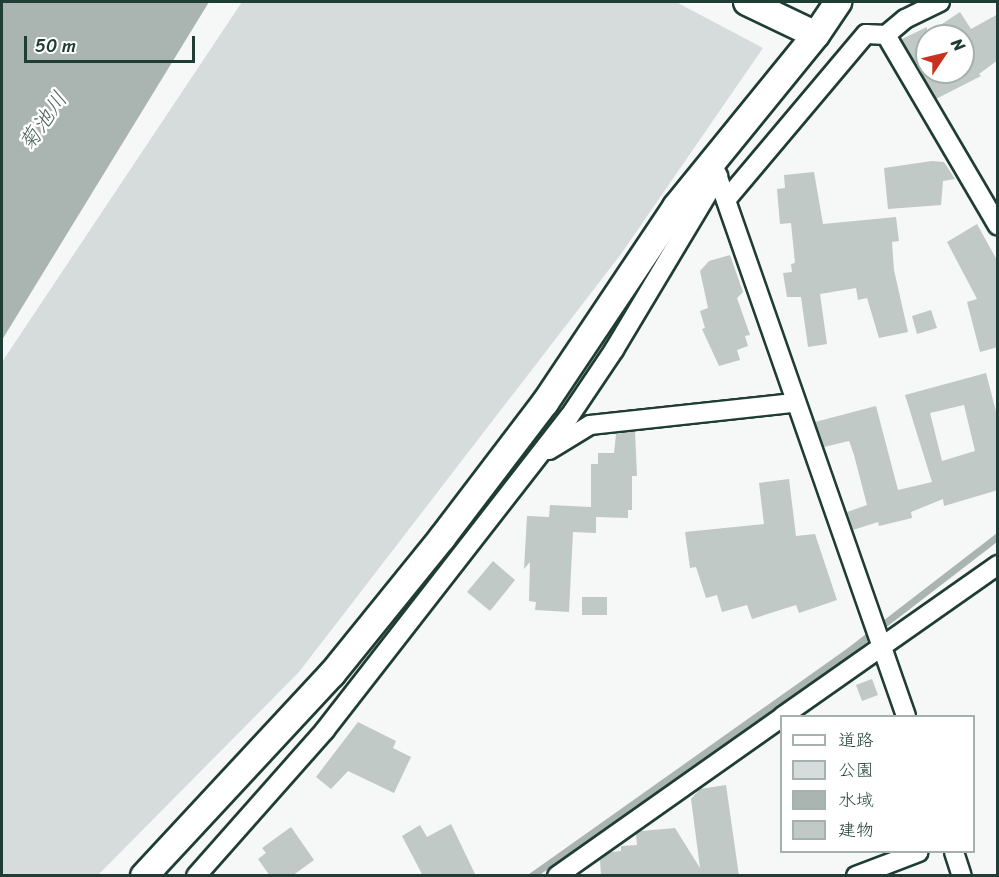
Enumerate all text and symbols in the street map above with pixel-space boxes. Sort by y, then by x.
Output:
scale bar [27,24,198,62]
north arrow [915,24,975,84]
text: 50 m [35,30,76,62]
text: N [943,32,974,57]
water label: 菊池川 [13,86,73,156]
legend [780,715,975,853]
text: 道路 [838,724,874,756]
text: 公園 [838,754,874,786]
text: 水域 [838,784,874,816]
text: 建物 [838,814,874,846]

